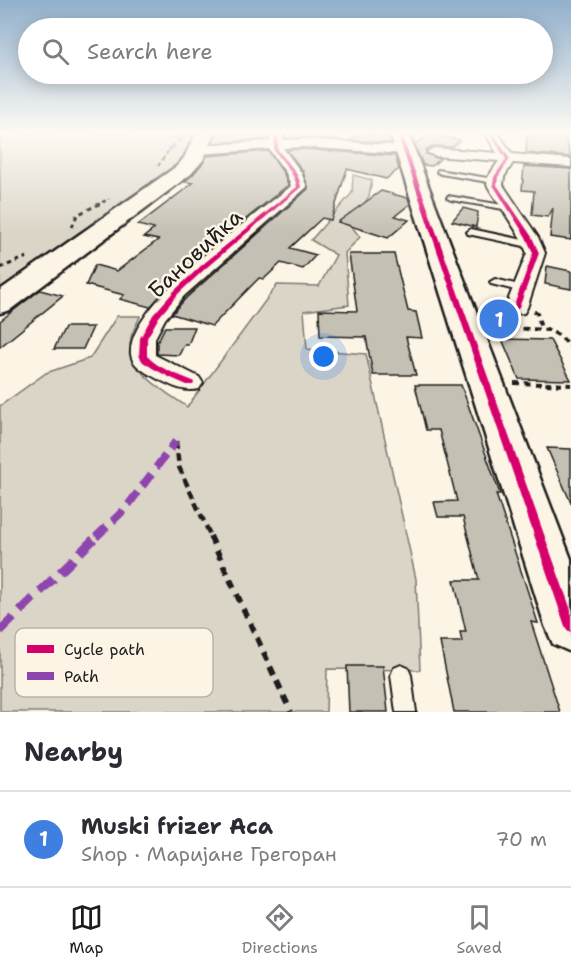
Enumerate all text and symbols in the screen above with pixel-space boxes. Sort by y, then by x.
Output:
search box [18,18,553,84]
icon: search [39,35,72,68]
text: Search here [87,37,213,66]
street label: Бановићка [142,202,249,305]
pin: 1 [480,296,518,342]
your location [309,342,338,371]
legend [15,628,213,697]
text: Cycle path [64,639,145,660]
text: Path [64,666,99,687]
text: Nearby [24,734,123,769]
text: Muski frizer Aca [81,812,273,841]
text: 1 [39,826,48,852]
text: 70 m [495,826,547,852]
text: Shop · Маријане Грегоран [81,841,337,867]
tab: Map [69,901,103,958]
tab: Directions [242,901,318,958]
tab: Saved [456,901,502,958]

